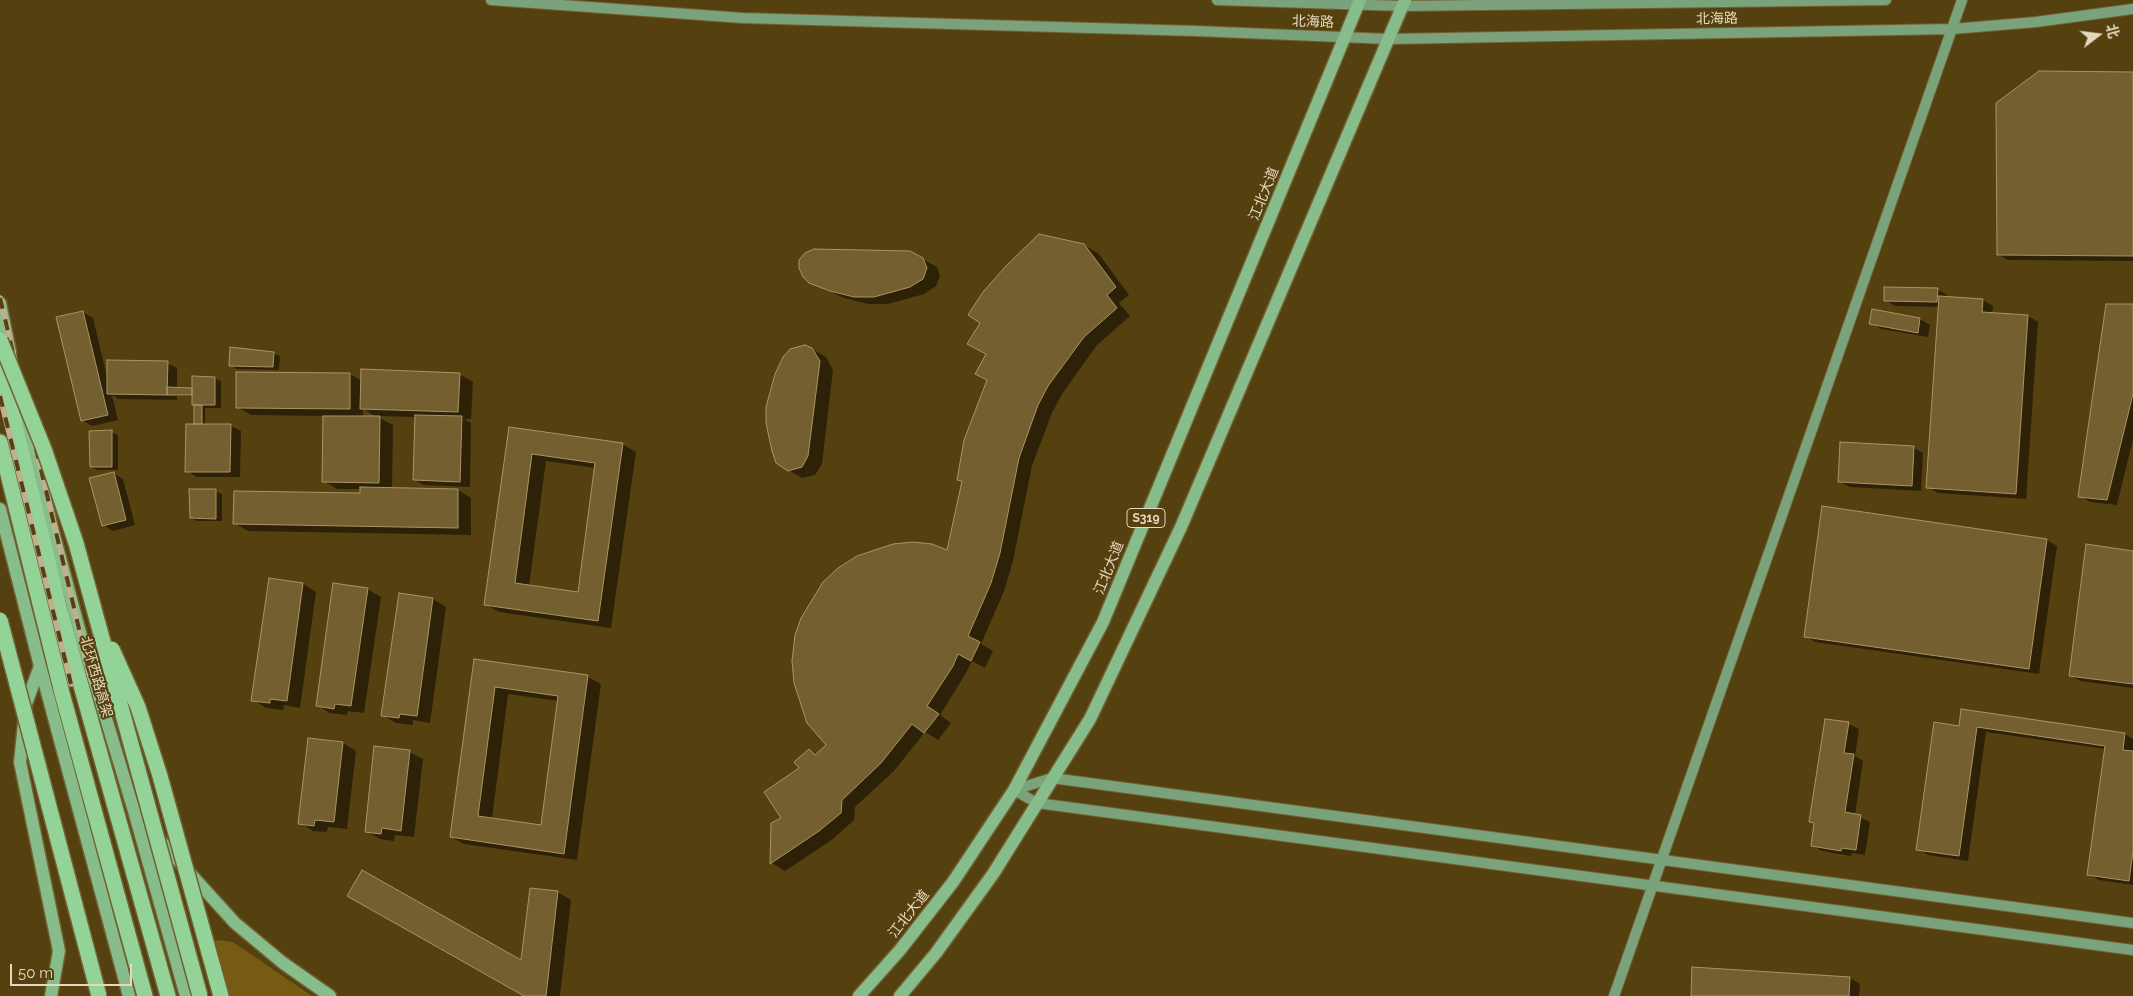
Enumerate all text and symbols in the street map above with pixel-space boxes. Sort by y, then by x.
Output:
street label: 北海路 [1696,10,1738,28]
north arrow [2073,10,2123,60]
street label: 北海路 [1292,13,1334,31]
text: 北 [2103,22,2122,40]
street label: 江北大道 [1246,165,1282,223]
road number: S319 [1127,508,1165,528]
street label: 江北大道 [1091,539,1127,597]
street label: 北环西路高架 [76,634,116,720]
street label: 江北大道 [885,887,933,941]
scale bar [12,954,135,986]
text: 50 m [18,964,53,982]

